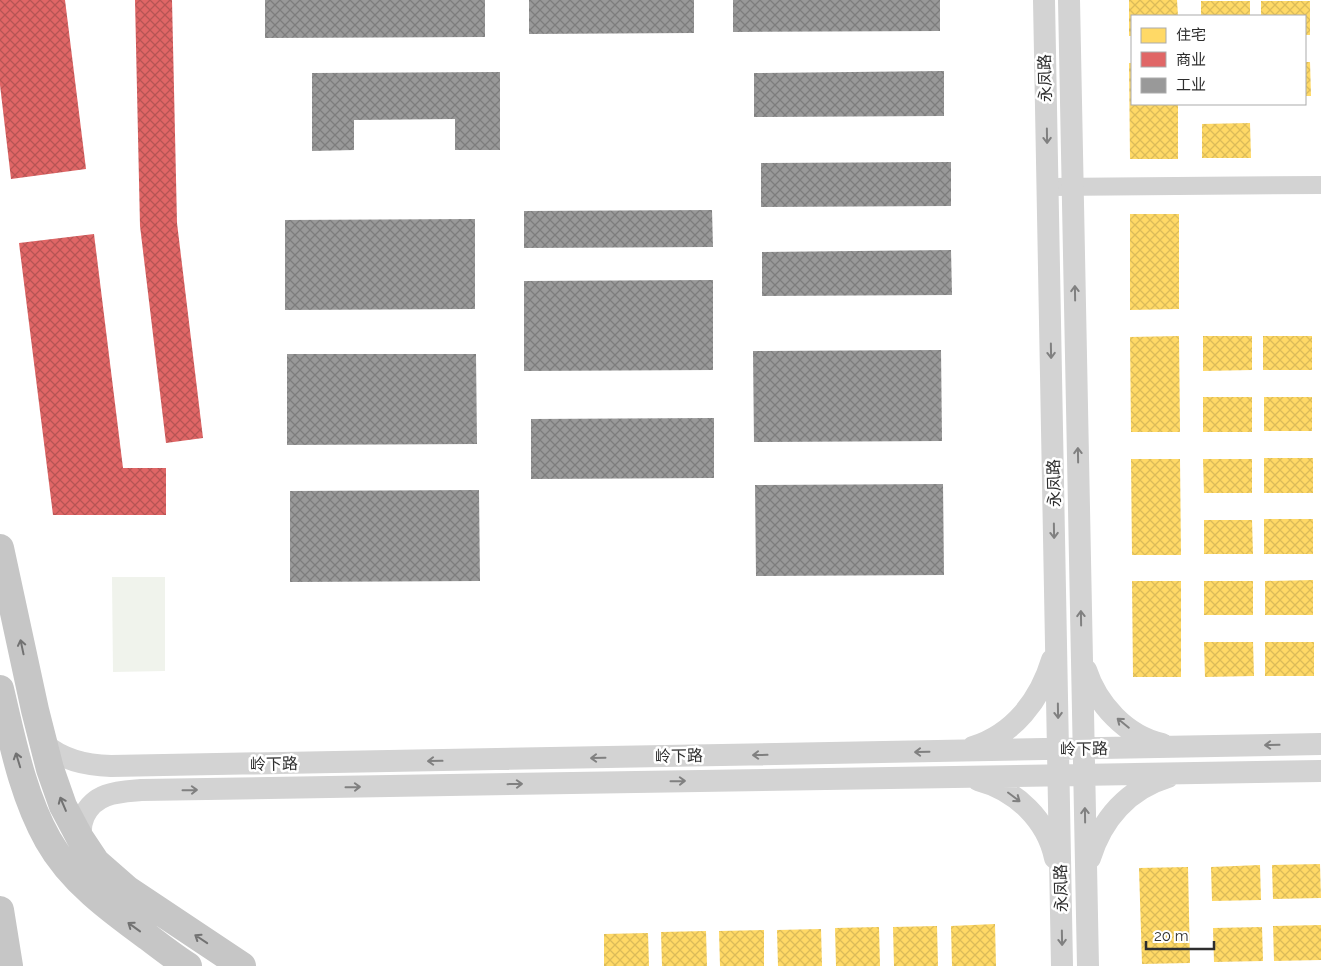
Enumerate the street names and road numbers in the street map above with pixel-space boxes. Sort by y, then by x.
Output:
street label: 永凤路 [1035,54,1055,102]
street label: 永凤路 [1044,459,1064,507]
street label: 岭下路 [1060,739,1108,759]
street label: 岭下路 [655,746,703,766]
street label: 岭下路 [250,754,298,774]
street label: 永凤路 [1051,864,1071,912]

